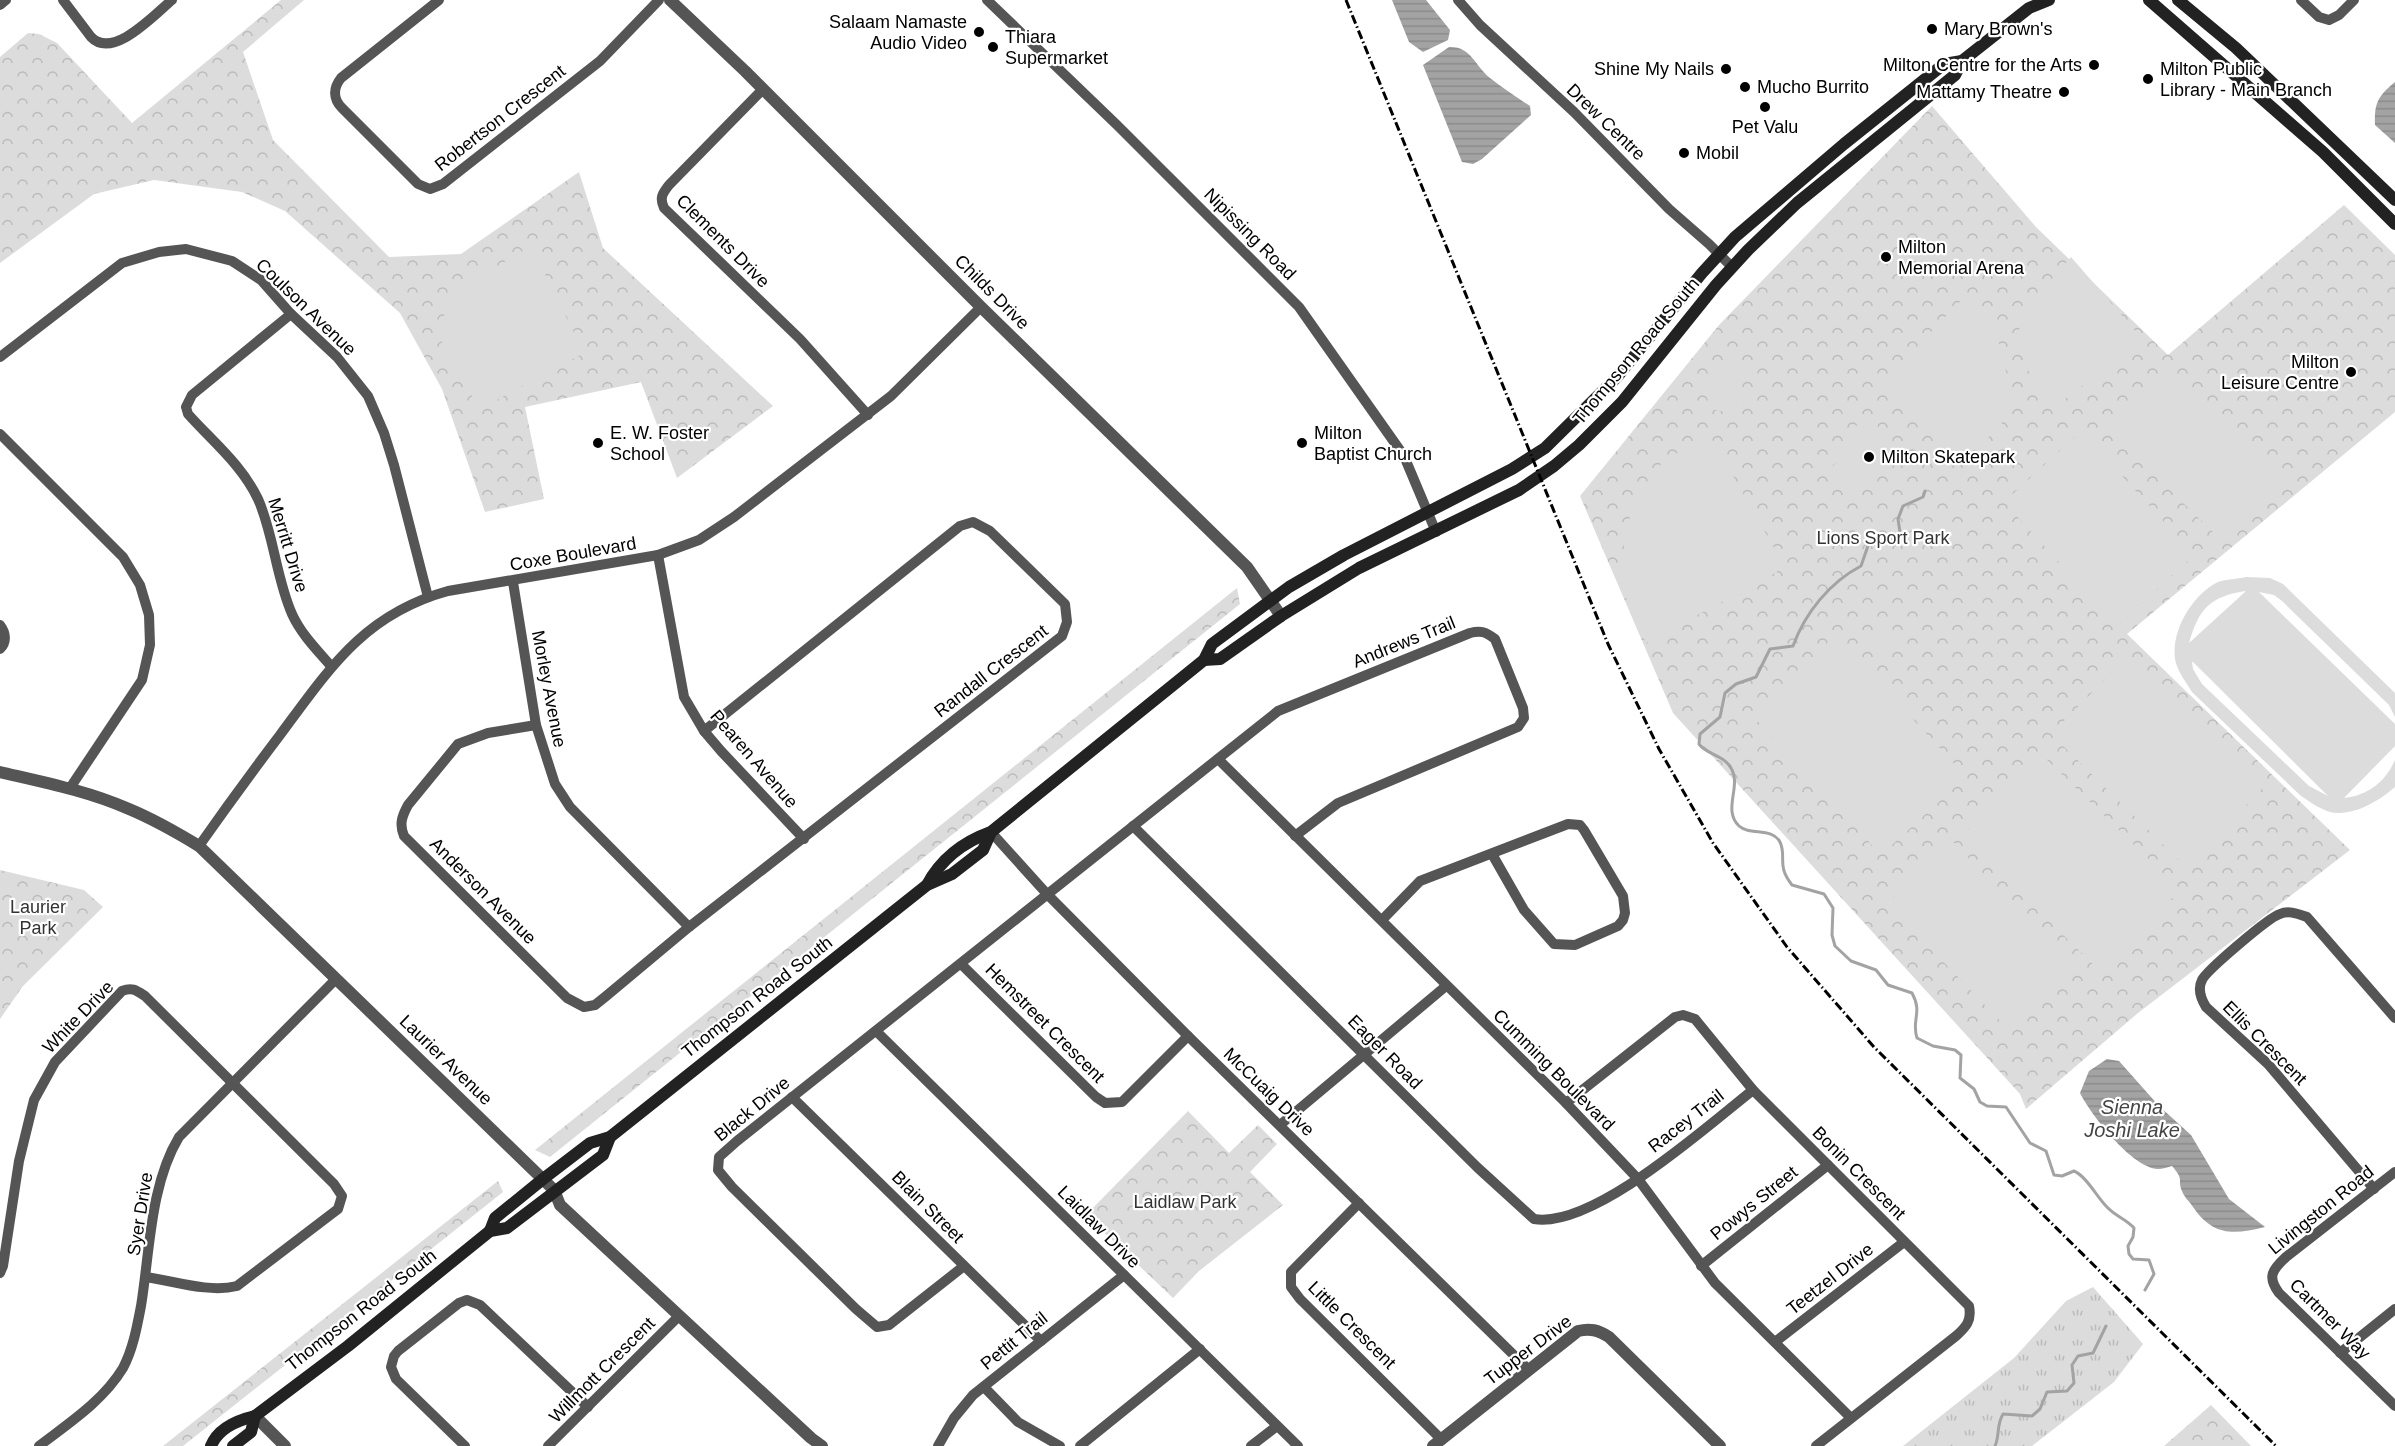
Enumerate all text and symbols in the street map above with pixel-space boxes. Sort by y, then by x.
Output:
place label: Salaam Namaste Audio Video [829,12,967,53]
place label: Mary Brown's [1944,19,2052,39]
marker: Mary Brown's [1925,22,1939,36]
marker: Salaam Namaste Audio Video [972,25,986,39]
place label: Thiara Supermarket [1005,27,1108,68]
marker: Thiara Supermarket [986,40,1000,54]
place label: Milton Centre for the Arts [1883,55,2082,75]
marker: Milton Centre for the Arts [2087,58,2101,72]
place label: Shine My Nails [1594,59,1714,79]
place label: Milton Public Library - Main Branch [2160,59,2332,100]
street label: Robertson Crescent [431,61,569,175]
marker: Shine My Nails [1719,62,1733,76]
marker: Milton Public Library - Main Branch [2141,72,2155,86]
place label: Mucho Burrito [1757,77,1869,97]
street label: Drew Centre [1563,80,1649,164]
marker: Mucho Burrito [1738,80,1752,94]
place label: Mattamy Theatre [1916,82,2052,102]
marker: Mattamy Theatre [2057,85,2071,99]
marker: Pet Valu [1758,100,1772,114]
place label: Pet Valu [1732,117,1798,137]
place label: Mobil [1696,143,1739,163]
marker: Mobil [1677,146,1691,160]
street label: Nipissing Road [1200,184,1300,284]
street label: Clements Drive [672,190,774,292]
place label: Milton Memorial Arena [1898,237,2025,278]
marker: Milton Memorial Arena [1879,250,1893,264]
street label: Childs Drive [951,251,1033,333]
street label: Coulson Avenue [252,254,360,360]
street label: Thompson Road South [1569,274,1703,428]
place label: Milton Leisure Centre [2221,352,2339,393]
marker: Milton Leisure Centre [2344,365,2358,379]
place label: E. W. Foster School [610,423,709,464]
place label: Milton Baptist Church [1314,423,1432,464]
marker: E. W. Foster School [591,436,605,450]
marker: Milton Baptist Church [1295,436,1309,450]
place label: Milton Skatepark [1881,447,2016,467]
marker: Milton Skatepark [1862,450,1876,464]
street label: Merritt Drive [264,495,312,595]
park label: Lions Sport Park [1816,528,1951,548]
street label: Coxe Boulevard [508,533,638,575]
street label: Andrews Trail [1350,612,1458,672]
street label: Randall Crescent [930,621,1052,721]
street label: Morley Avenue [528,629,570,749]
street label: Pearen Avenue [706,706,802,812]
street label: Anderson Avenue [426,834,540,948]
park label: Laurier Park [10,897,66,938]
street label: Thompson Road South [678,932,836,1062]
street label: Hemstreet Crescent [981,959,1109,1087]
street label: White Drive [38,977,118,1057]
street label: Ellis Crescent [2219,997,2311,1089]
street label: Cumming Boulevard [1489,1005,1619,1135]
street label: Laurier Avenue [396,1011,496,1109]
street label: Eager Road [1344,1011,1426,1093]
street label: McCuaig Drive [1220,1044,1318,1140]
street label: Black Drive [710,1073,794,1145]
street label: Racey Trail [1644,1085,1728,1157]
water label: Sienna Joshi Lake [2083,1096,2180,1141]
street label: Bonin Crescent [1808,1122,1910,1224]
street label: Powys Street [1706,1162,1802,1244]
street label: Livingston Road [2265,1162,2377,1258]
street label: Blain Street [888,1167,968,1247]
street label: Syer Drive [124,1171,156,1257]
street label: Laidlaw Drive [1054,1182,1144,1272]
park label: Laidlaw Park [1133,1192,1238,1212]
street label: Teetzel Drive [1783,1239,1877,1319]
street label: Thompson Road South [282,1245,440,1375]
street label: Cartmer Way [2286,1275,2374,1363]
street label: Little Crescent [1304,1277,1400,1373]
street label: Pettit Trail [977,1308,1051,1374]
street label: Tupper Drive [1481,1311,1575,1389]
street label: Willmott Crescent [545,1313,659,1427]

